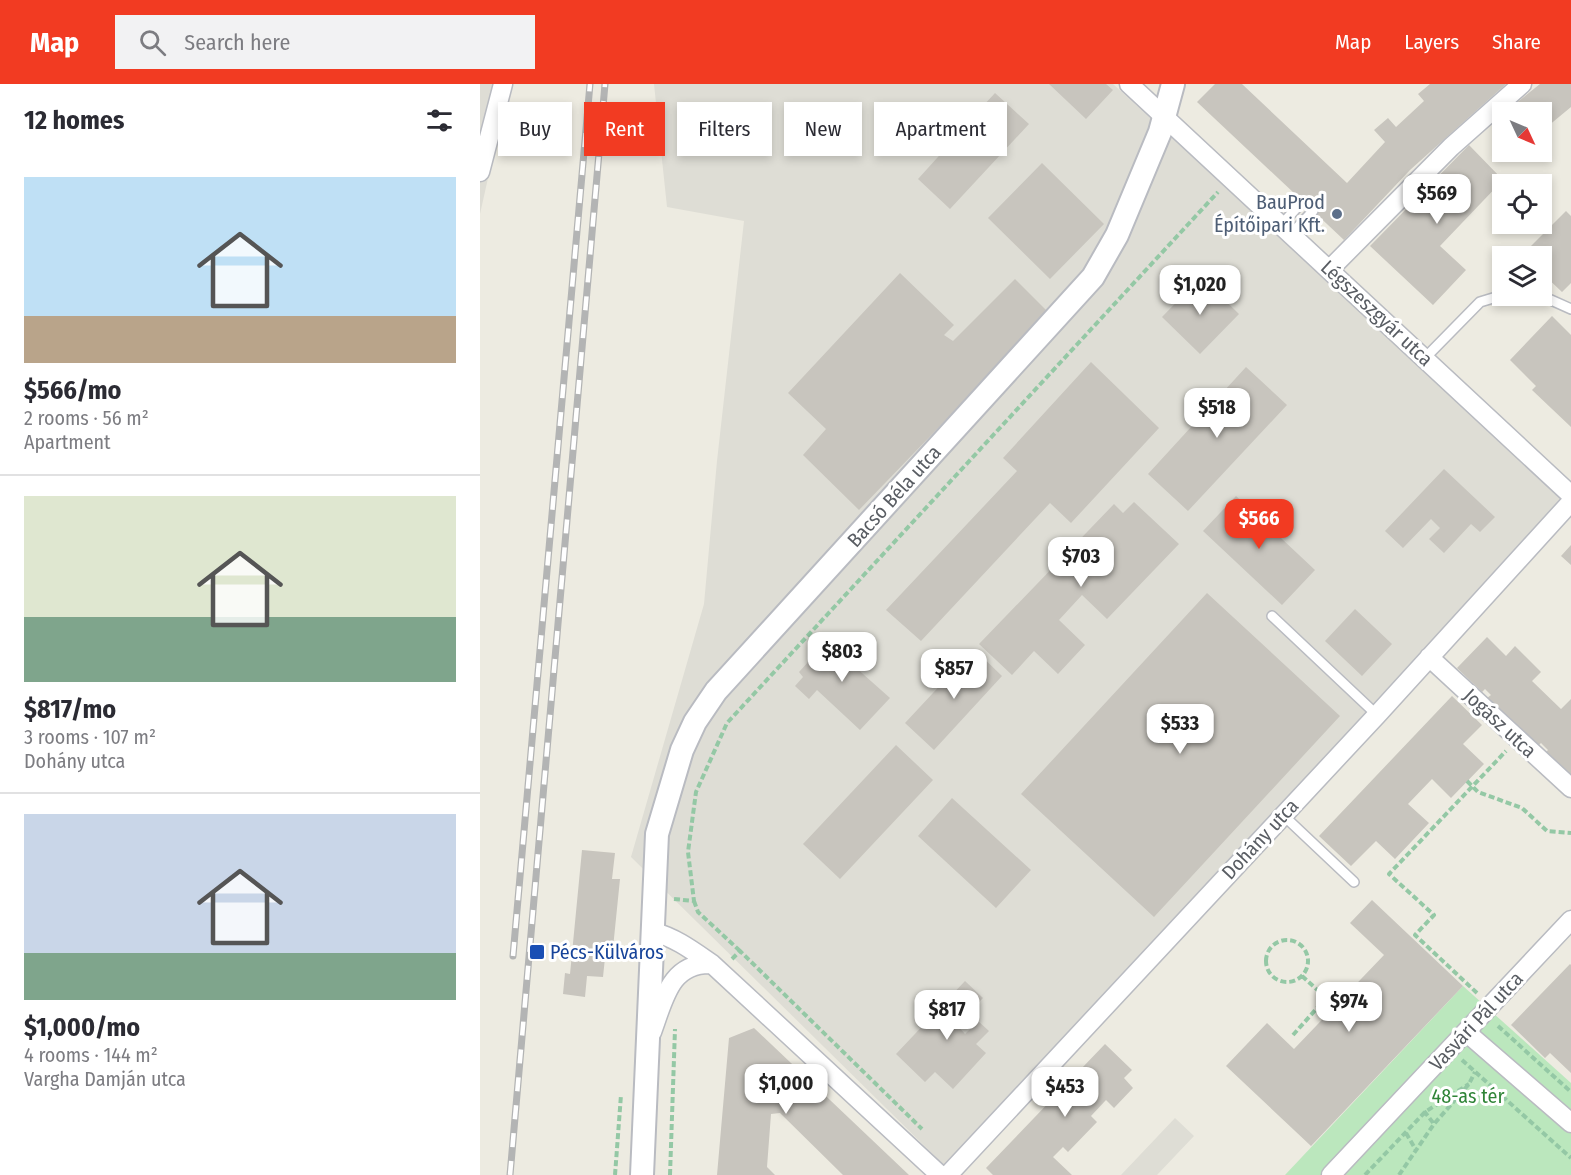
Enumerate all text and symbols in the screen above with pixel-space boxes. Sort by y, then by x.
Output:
search box [115,15,535,69]
text: Map [30,26,79,59]
icon: search [136,26,169,59]
text: Search here [184,29,290,56]
text: Map [1335,29,1371,55]
text: Layers [1404,29,1459,55]
text: Share [1492,29,1541,55]
chip: Buy [498,102,572,156]
chip: Rent [584,102,665,156]
chip: Filters [677,102,772,156]
chip: New [784,102,862,156]
chip: Apartment [874,102,1007,156]
north arrow [1492,102,1552,162]
map controls [1492,102,1552,306]
icon: filters [423,104,456,137]
text: 12 homes [24,105,124,136]
pin: $569 [1401,174,1473,225]
button: locate [1492,174,1552,234]
text: $569 [1417,181,1457,205]
place label: BauProd Építőipari Kft. [1214,190,1325,237]
marker: BauProd Építőipari Kft. [1330,207,1344,221]
icon: home [186,216,294,324]
button: layers [1492,246,1552,306]
street label: Légszeszgyár utca [1316,255,1438,371]
pin: $1,020 [1151,265,1249,316]
text: $1,020 [1174,272,1226,296]
text: $566/mo [24,375,122,406]
pin: $518 [1181,388,1253,439]
text: $518 [1198,395,1236,419]
text: 2 rooms · 56 m² [24,406,149,430]
text: Apartment [24,430,111,454]
street label: Bacsó Béla utca [842,440,946,552]
pin: $566 [1223,499,1295,550]
text: $566 [1239,506,1279,530]
icon: home [186,535,294,643]
pin: $703 [1045,537,1117,588]
text: $703 [1062,544,1100,568]
pin: $803 [806,632,878,683]
text: $803 [822,639,862,663]
pin: $857 [918,649,990,700]
text: $857 [935,656,973,680]
street label: Jogász utca [1459,683,1541,763]
text: $817/mo [24,694,116,725]
pin: $533 [1144,704,1216,755]
text: $533 [1161,711,1199,735]
text: 3 rooms · 107 m² [24,725,156,749]
text: Dohány utca [24,749,125,773]
street label: Dohány utca [1217,794,1303,884]
icon: home [186,853,294,961]
place label: Pécs-Külváros [550,940,664,964]
marker: Pécs-Külváros [528,943,546,961]
street label: Vasvári Pál utca [1424,967,1528,1075]
pin: $974 [1313,982,1385,1033]
text: $974 [1330,989,1368,1013]
pin: $817 [911,990,983,1041]
text: $817 [928,997,966,1021]
text: $1,000/mo [24,1012,140,1043]
text: 4 rooms · 144 m² [24,1043,158,1067]
pin: $1,000 [737,1064,835,1115]
text: Vargha Damján utca [24,1067,186,1091]
pin: $453 [1029,1067,1101,1118]
text: $1,000 [759,1071,813,1095]
text: $453 [1045,1074,1085,1098]
park label: 48-as tér [1432,1084,1504,1108]

